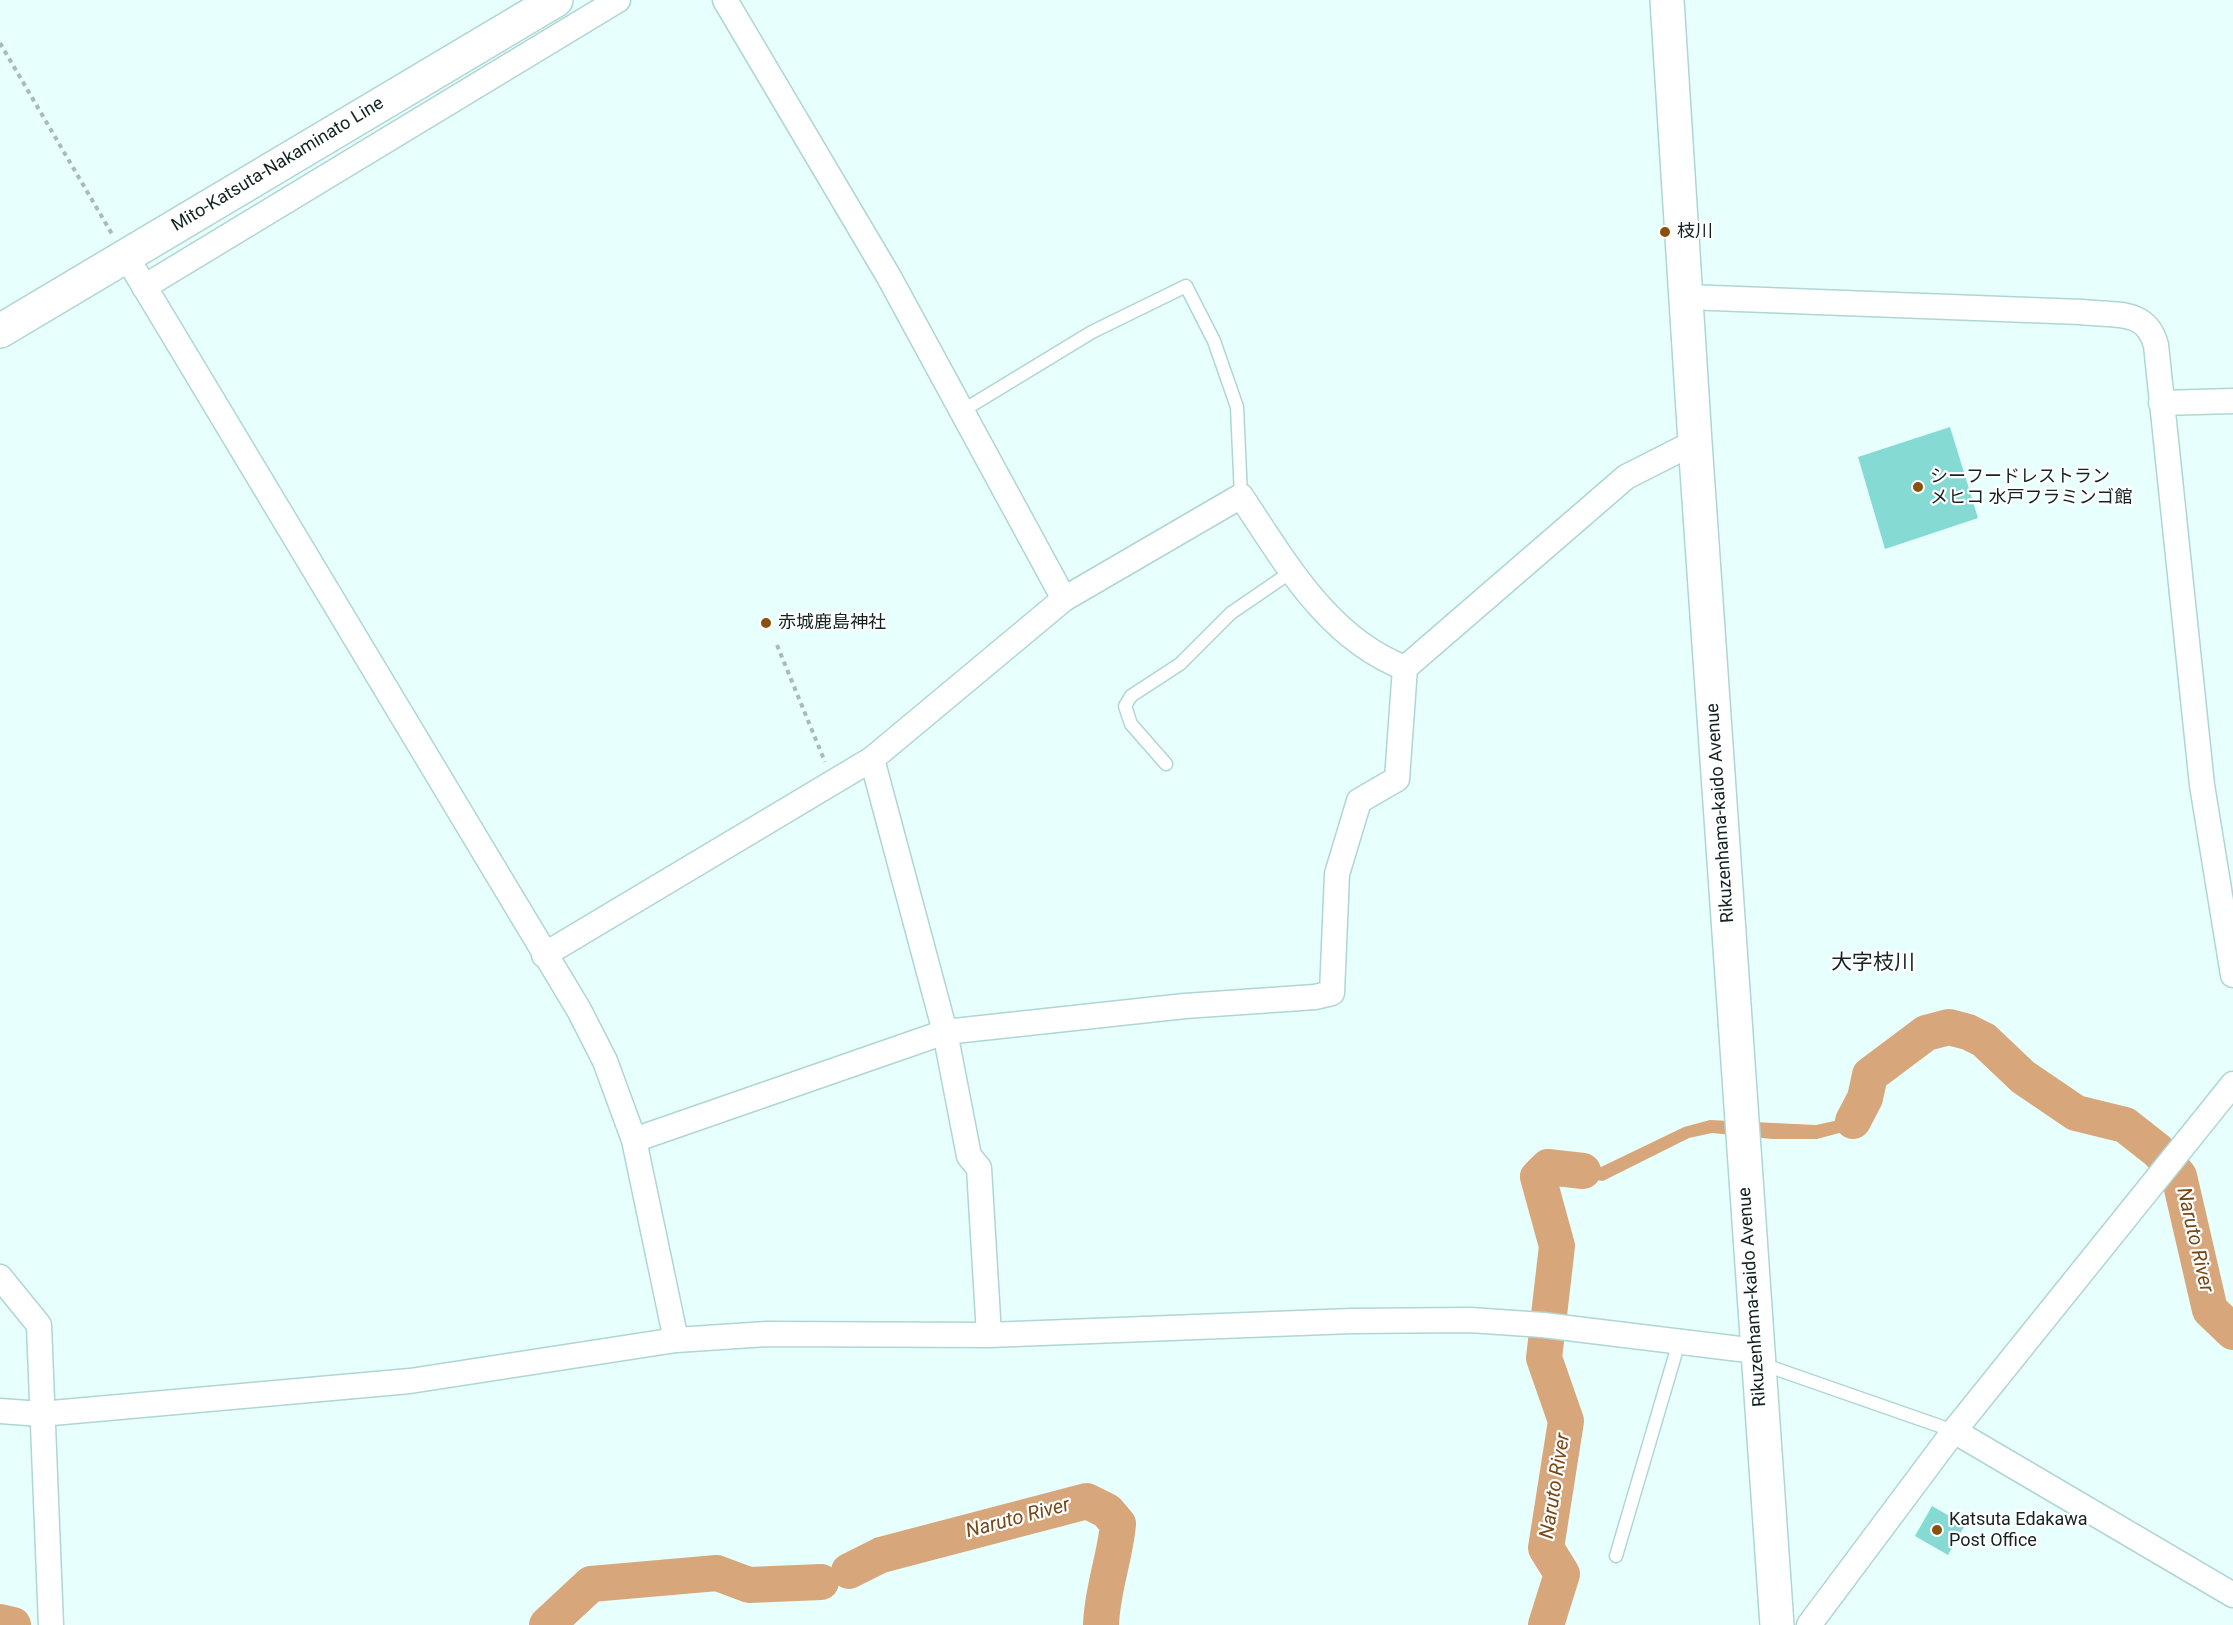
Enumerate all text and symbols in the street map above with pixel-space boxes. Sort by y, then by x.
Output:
street label: Mito-Katsuta-Nakaminato Line [168,93,388,237]
place label: 枝川 [1677,221,1713,243]
marker: 枝川 [1658,225,1672,239]
place label: シーフードレストラン メヒコ 水戸フラミンゴ館 [1930,466,2132,508]
marker: シーフードレストラン メヒコ 水戸フラミンゴ館 [1911,480,1925,494]
place label: 赤城鹿島神社 [778,612,886,634]
marker: 赤城鹿島神社 [759,616,773,630]
street label: Rikuzenhama-kaido Avenue [1703,702,1739,924]
district label: 大字枝川 [1831,951,1915,977]
water label: Naruto River [2170,1185,2218,1295]
street label: Rikuzenhama-kaido Avenue [1735,1186,1771,1408]
water label: Naruto River [1536,1431,1576,1541]
water label: Naruto River [963,1494,1073,1544]
place label: Katsuta Edakawa Post Office [1949,1509,2088,1552]
marker: Katsuta Edakawa Post Office [1930,1523,1944,1537]

